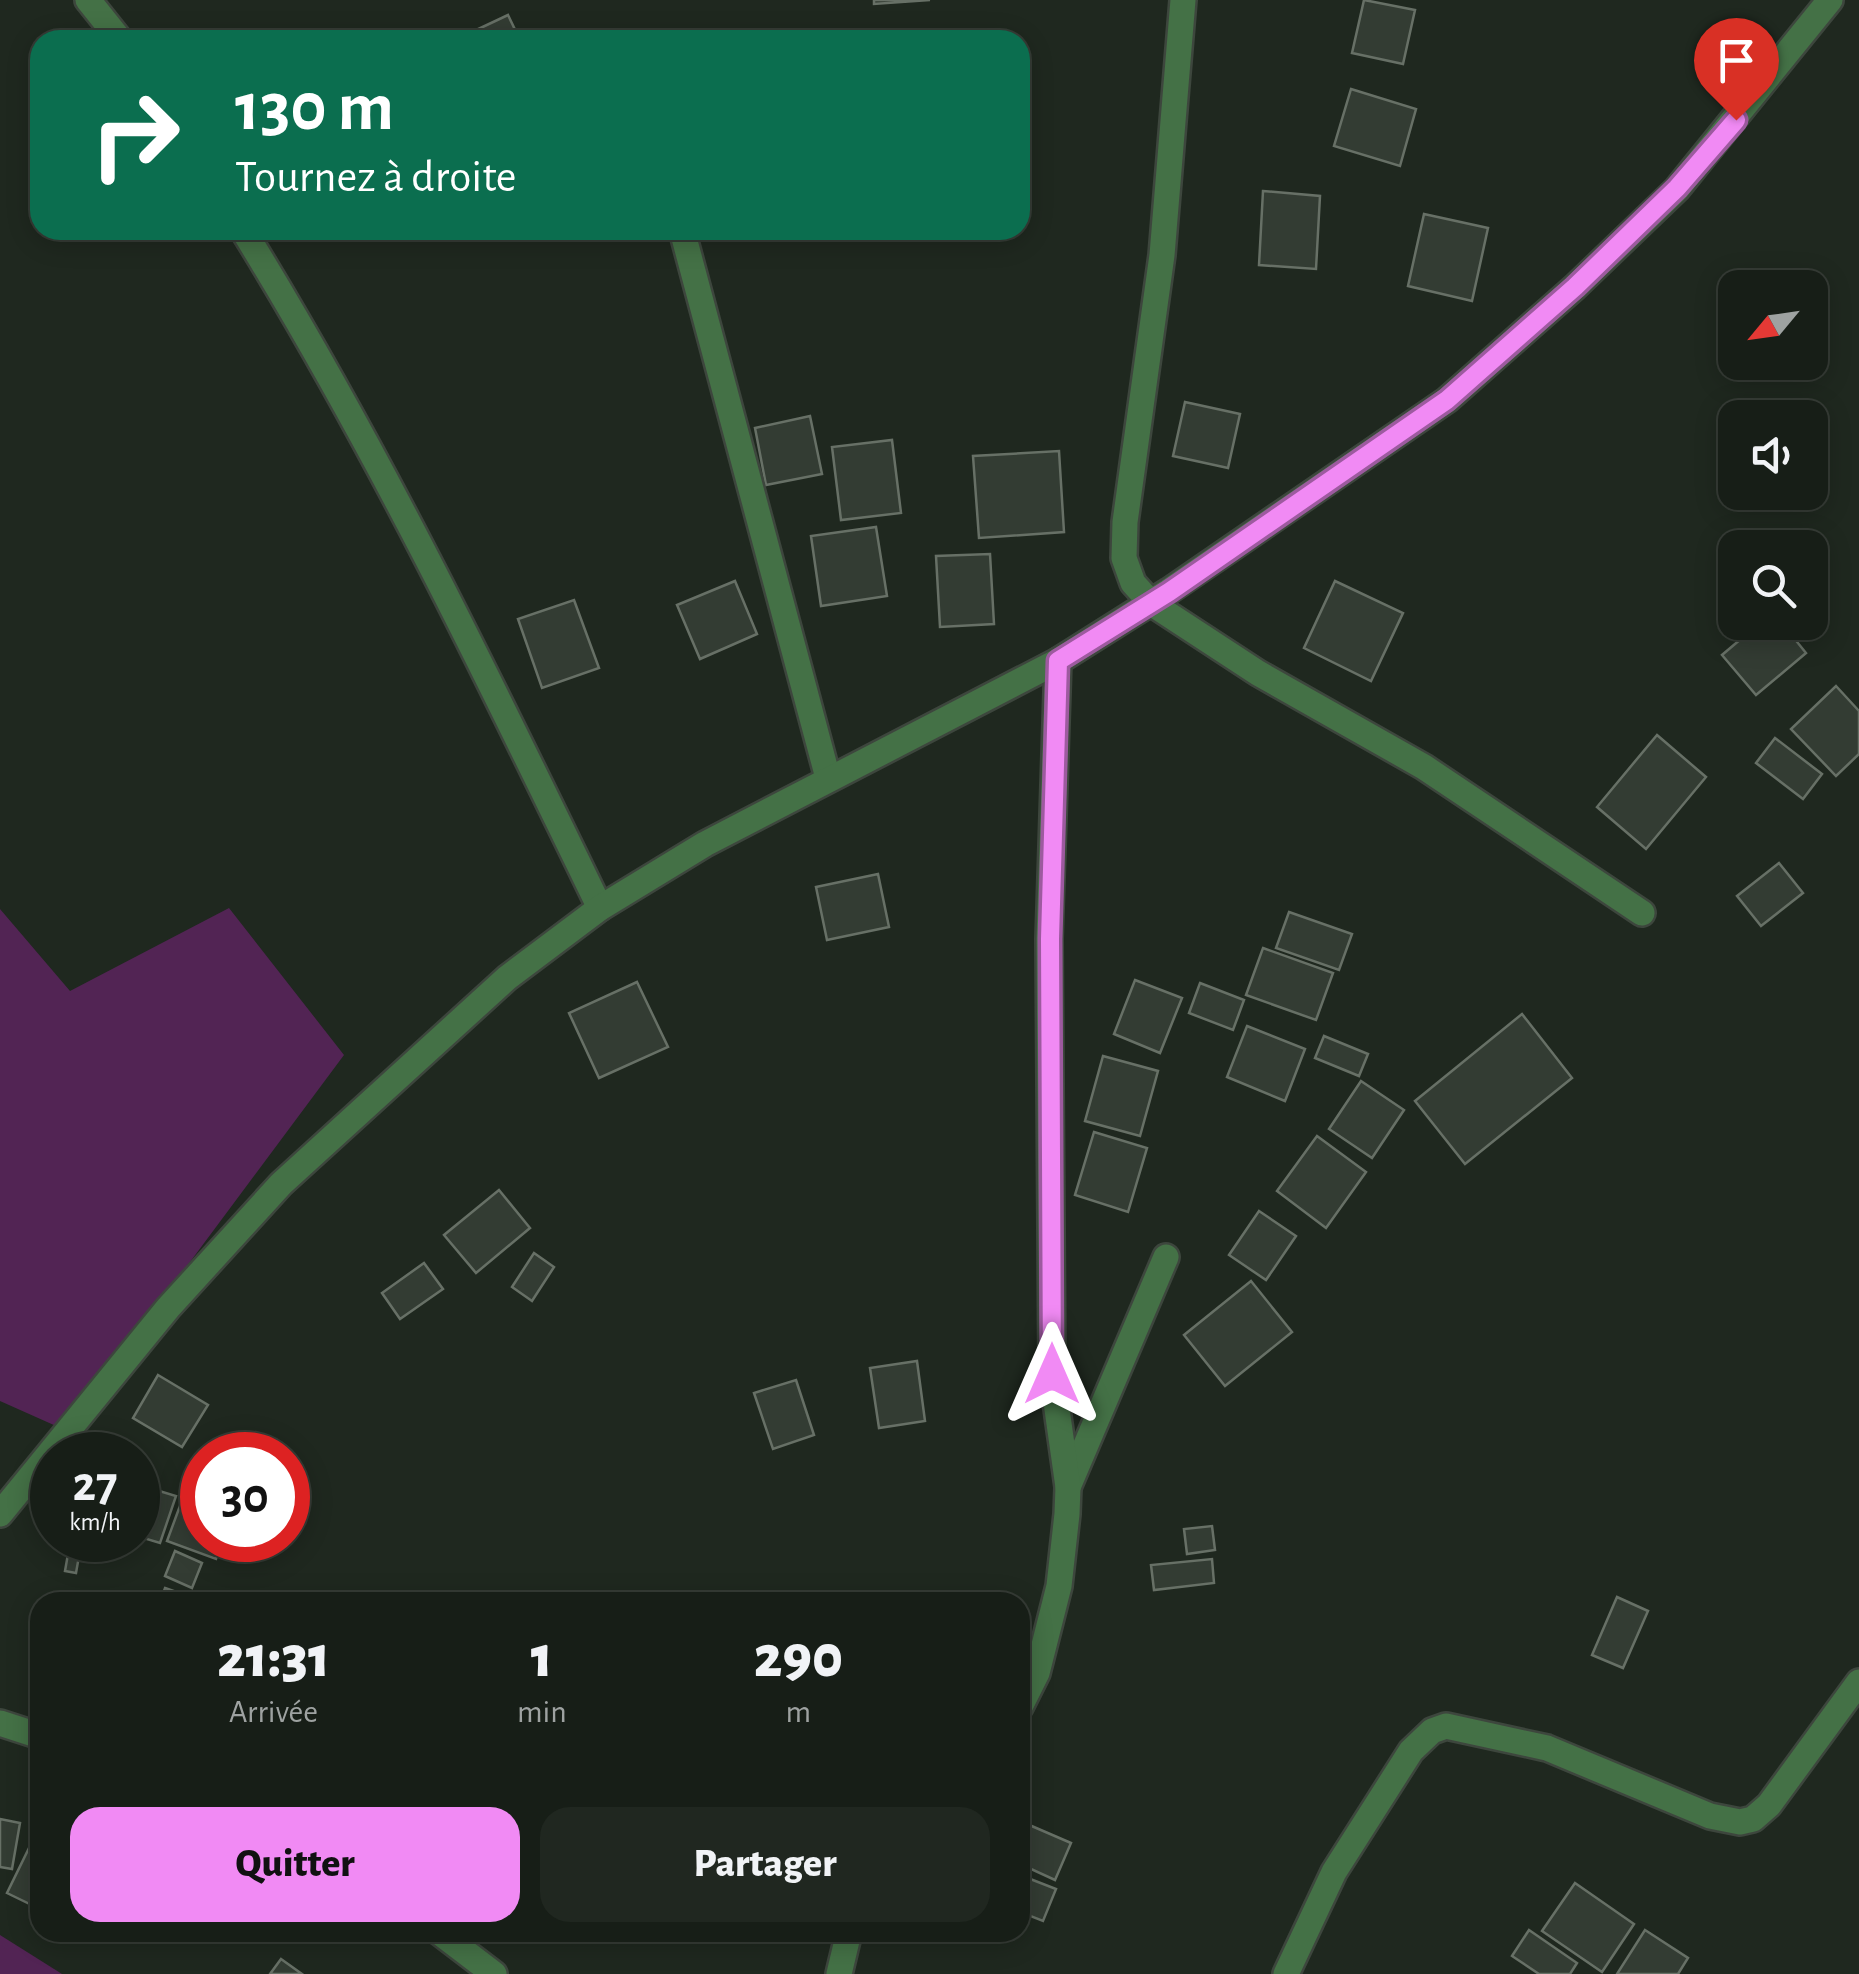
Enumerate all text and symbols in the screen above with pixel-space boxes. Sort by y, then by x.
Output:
pin [1694,18,1779,121]
icon: arrive [1709,33,1764,88]
icon: right [70,70,200,200]
text: 130 m [235,73,394,143]
text: Tournez à droite [235,155,517,200]
north arrow [1718,270,1828,380]
map controls [1718,270,1828,640]
button: sound [1718,400,1828,510]
button: search [1718,530,1828,640]
position arrow [1000,1322,1104,1426]
speed limit sign: 30 [180,1432,310,1562]
text: 27 [72,1460,118,1510]
text: km/h [69,1510,121,1535]
text: 21:31 [217,1628,330,1688]
text: 1 [531,1628,553,1688]
text: 290 [754,1628,843,1688]
text: Arrivée [229,1696,318,1728]
text: min [517,1696,567,1728]
text: m [786,1696,811,1728]
button: Quitter [70,1807,520,1922]
button: Partager [540,1807,990,1922]

